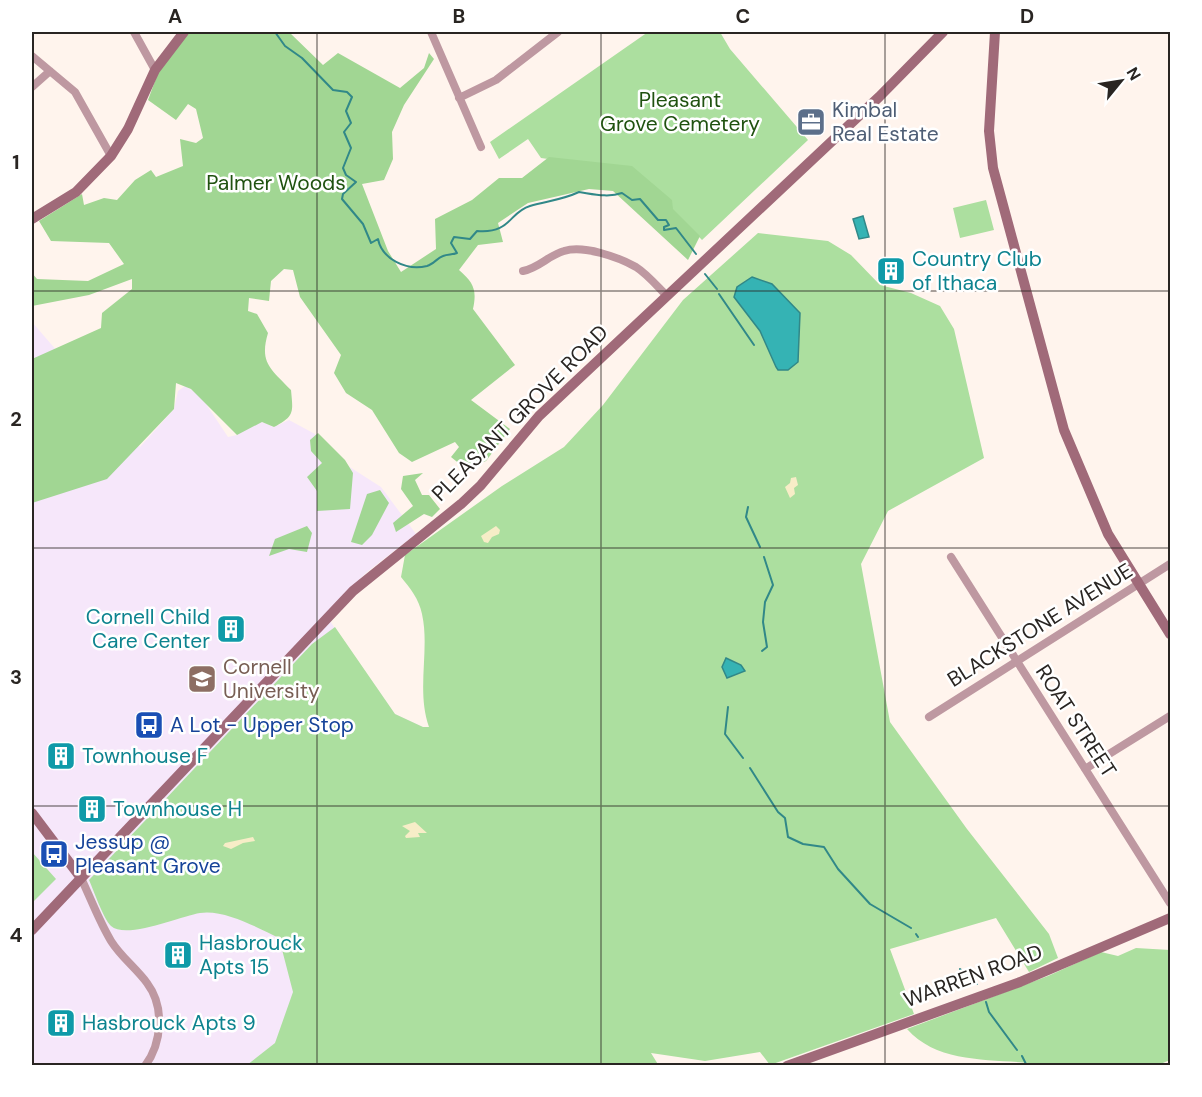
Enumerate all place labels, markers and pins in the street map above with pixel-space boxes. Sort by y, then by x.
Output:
place label: Kimbal Real Estate [832,96,939,148]
office icon: Kimbal Real Estate [795,106,827,138]
place label: Country Club of Ithaca [912,245,1042,297]
building icon: Country Club of Ithaca [875,255,907,287]
place label: Cornell Child Care Center [86,603,210,655]
building icon: Cornell Child Care Center [215,613,247,645]
place label: Cornell University [223,653,320,705]
school or university icon: Cornell University [186,663,218,695]
bus stop icon: A Lot - Upper Stop [133,709,165,741]
place label: A Lot - Upper Stop [170,711,354,739]
building icon: Townhouse F [45,740,77,772]
place label: Townhouse F [82,742,208,770]
building icon: Townhouse H [76,793,108,825]
place label: Townhouse H [113,795,242,823]
place label: Jessup @ Pleasant Grove [75,828,221,880]
bus stop icon: Jessup @ Pleasant Grove [38,838,70,870]
place label: Hasbrouck Apts 15 [199,929,303,981]
building icon: Hasbrouck Apts 15 [162,939,194,971]
building icon: Hasbrouck Apts 9 [45,1007,77,1039]
place label: Hasbrouck Apts 9 [82,1009,256,1037]

